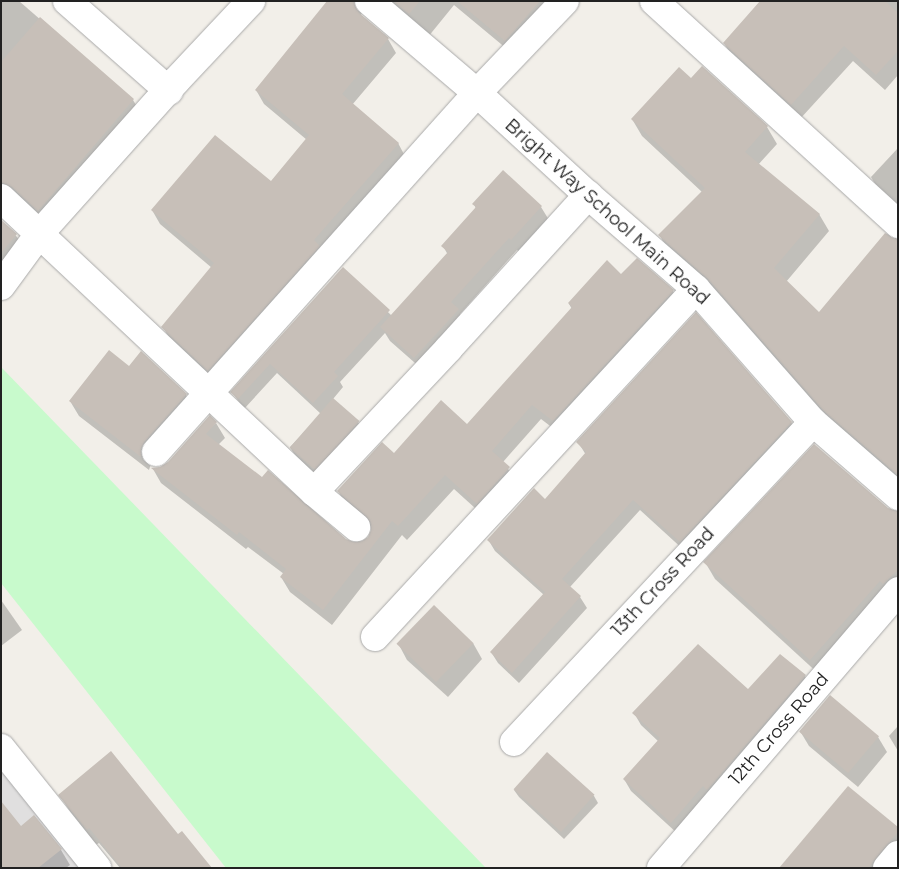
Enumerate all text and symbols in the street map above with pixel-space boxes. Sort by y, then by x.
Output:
street label: Bright Way School Main Road [500,114,714,310]
street label: 13th Cross Road [607,523,719,641]
street label: 12th Cross Road [724,669,834,789]

